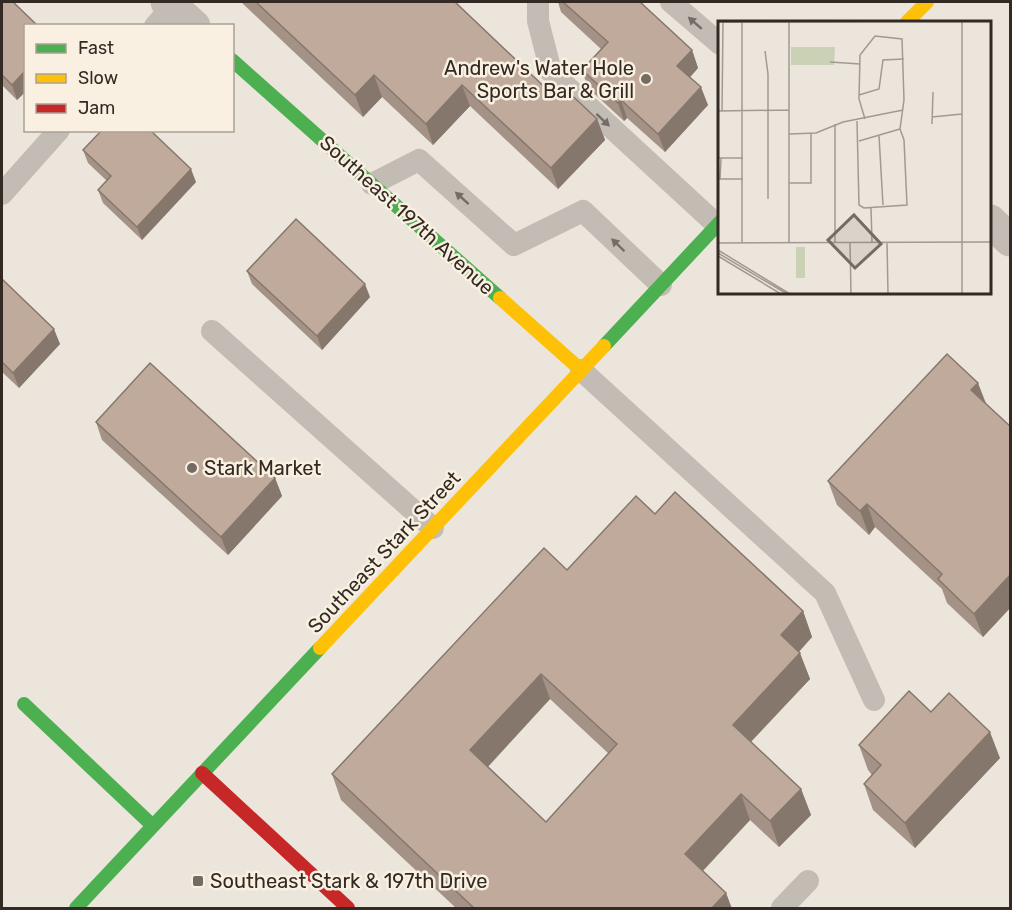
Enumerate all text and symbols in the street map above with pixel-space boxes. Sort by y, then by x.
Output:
one-way arrow [688,17,703,30]
inset map [718,21,991,294]
legend [24,24,234,132]
text: Fast [78,37,114,59]
place label: Andrew's Water Hole Sports Bar & Grill [444,56,634,103]
text: Slow [78,67,118,89]
marker: Andrew's Water Hole Sports Bar & Grill [639,72,653,86]
text: Jam [78,97,115,119]
one-way arrow [596,112,610,126]
street label: Southeast 197th Avenue [315,130,499,300]
one-way arrow [455,192,470,205]
one-way arrow [611,238,626,252]
place label: Stark Market [204,456,321,480]
marker: Stark Market [185,461,199,475]
street label: Southeast Stark Street [303,466,465,638]
place label: Southeast Stark & 197th Drive [210,869,488,893]
marker: Southeast Stark & 197th Drive [191,874,205,888]

